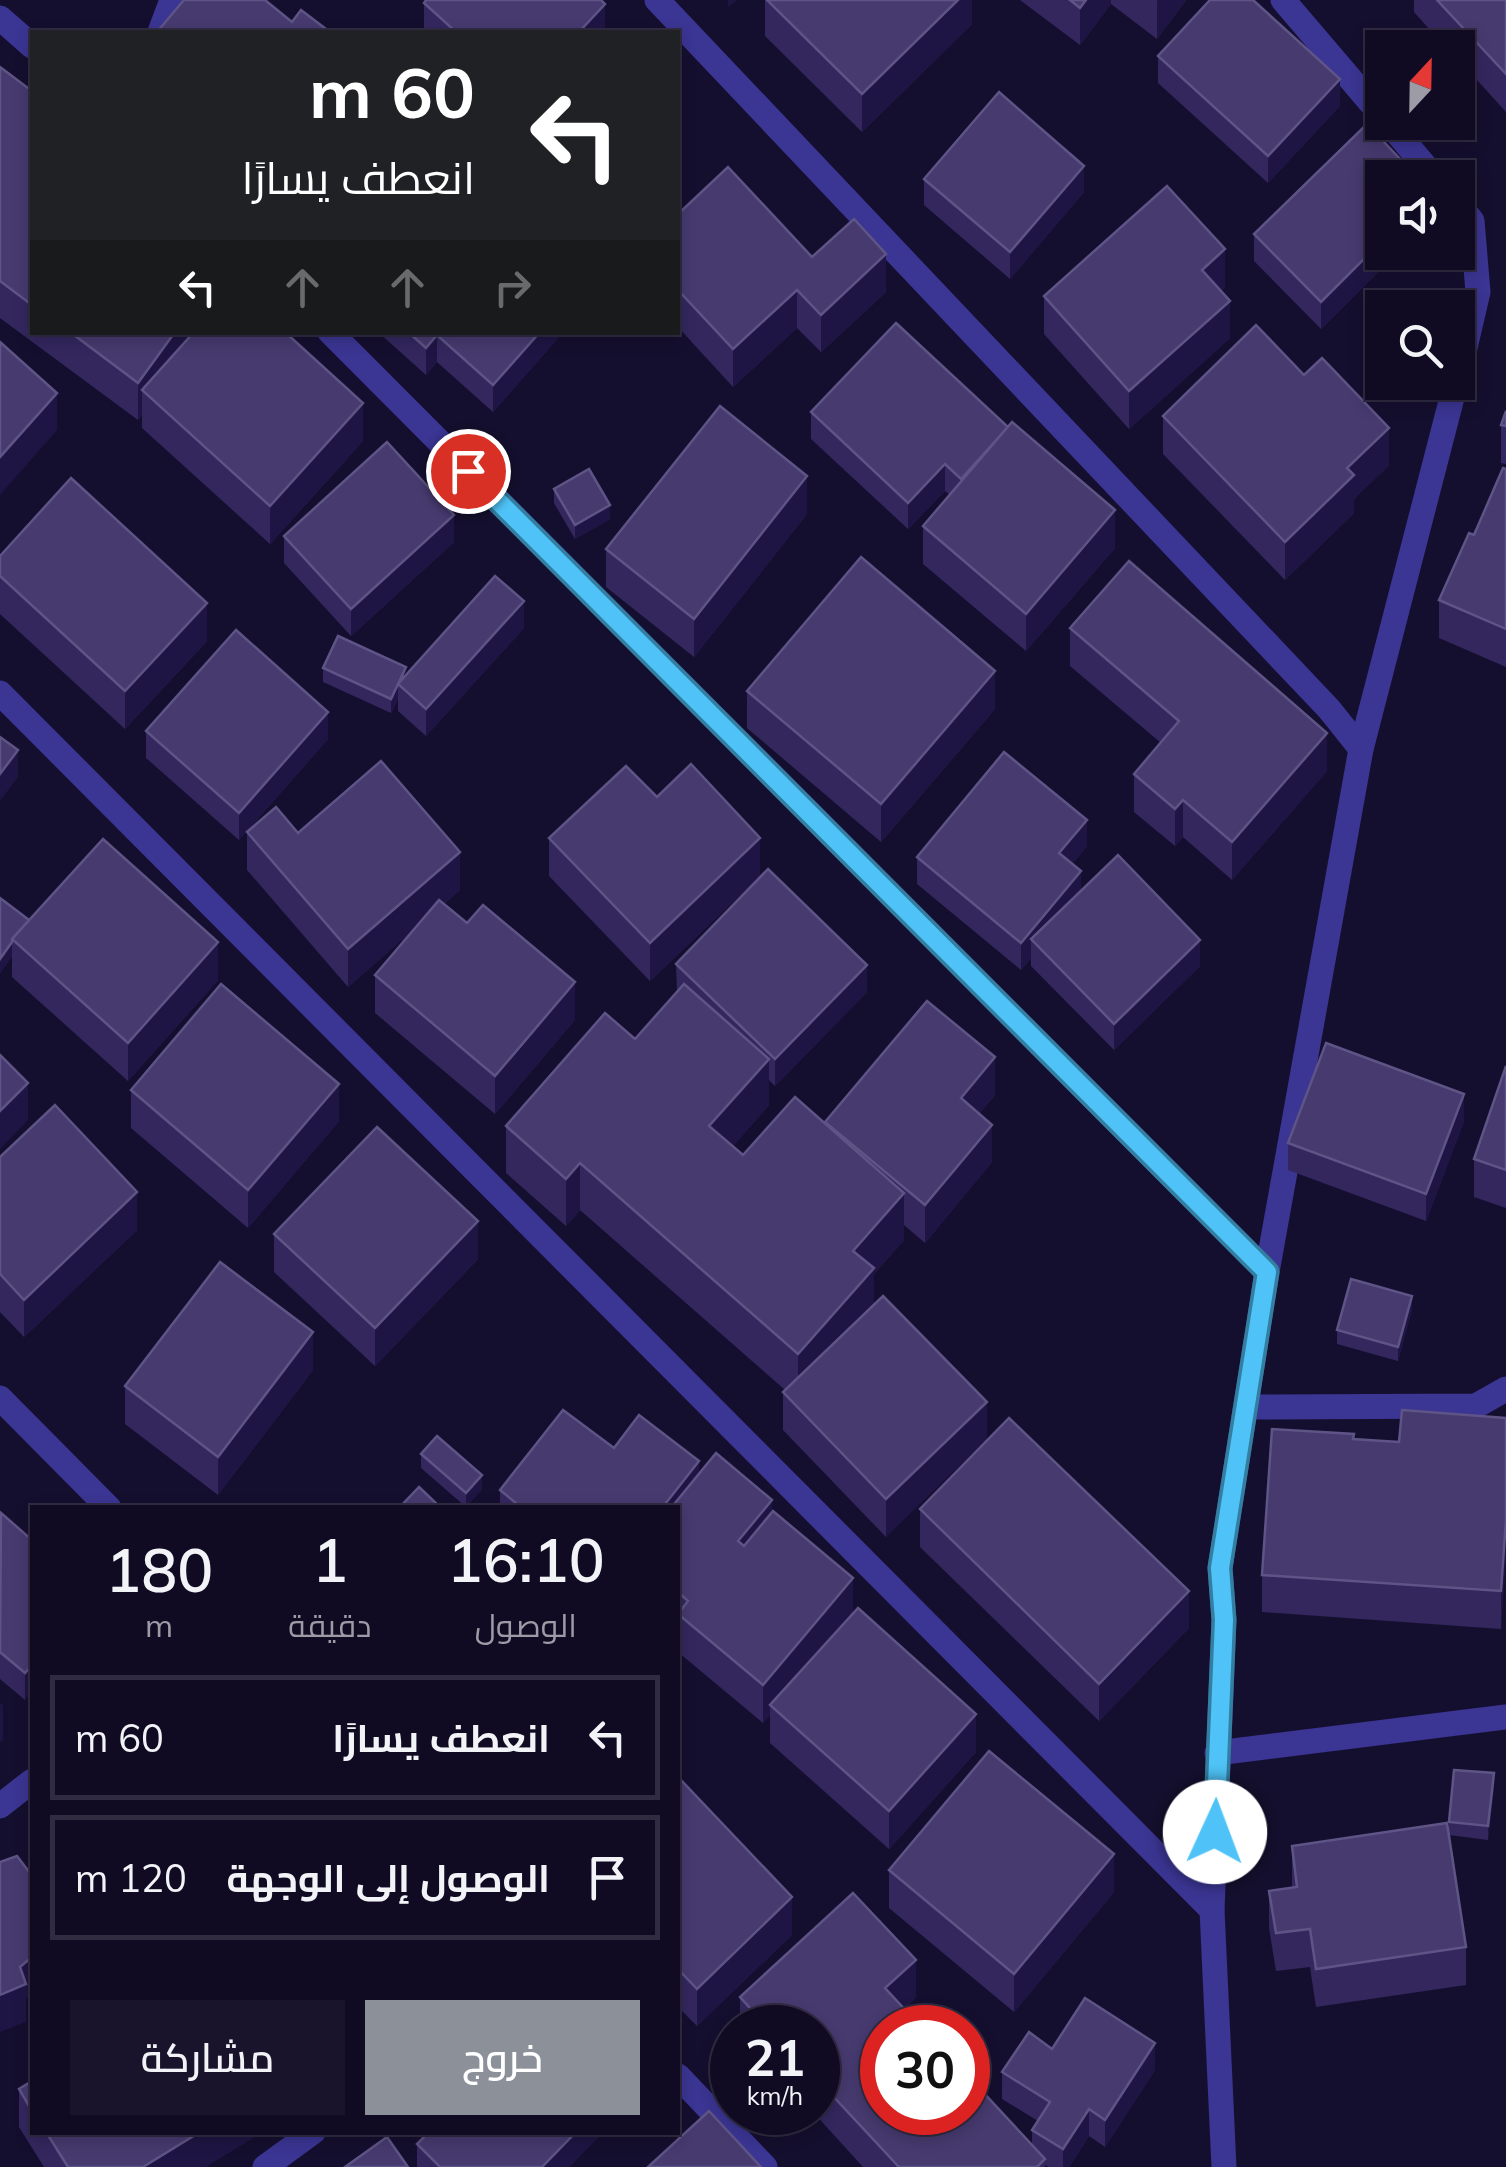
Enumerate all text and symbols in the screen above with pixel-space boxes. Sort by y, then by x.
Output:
north arrow [1365,30,1475,140]
map controls [1365,30,1475,400]
text: 60 m [309,48,475,136]
icon: left [510,70,640,200]
text: انعطف يسارًا [241,149,475,205]
button: sound [1365,160,1475,270]
icon: left [170,260,225,315]
icon: ahead [275,260,330,315]
icon: ahead [380,260,435,315]
icon: right [485,260,540,315]
button: search [1365,290,1475,400]
pin [426,429,511,514]
icon: arrive [441,444,496,499]
text: 1 [312,1522,348,1597]
text: 16:10 [447,1522,605,1597]
text: 180 [105,1532,213,1607]
text: m [145,1605,173,1645]
text: دقيقة [288,1605,372,1645]
text: الوصول [475,1605,577,1645]
icon: left [580,1710,635,1765]
text: 60 m [75,1714,164,1762]
text: انعطف يسارًا [332,1714,550,1762]
position arrow [1163,1780,1267,1884]
icon: arrive [580,1850,635,1905]
text: 120 m [75,1854,187,1902]
text: الوصول إلى الوجهة [226,1854,550,1902]
button: مشاركة [70,2000,345,2115]
button: خروج [365,2000,640,2115]
speed limit sign: 30 [860,2005,990,2135]
text: 21 [745,2026,805,2089]
text: km/h [747,2080,803,2111]

